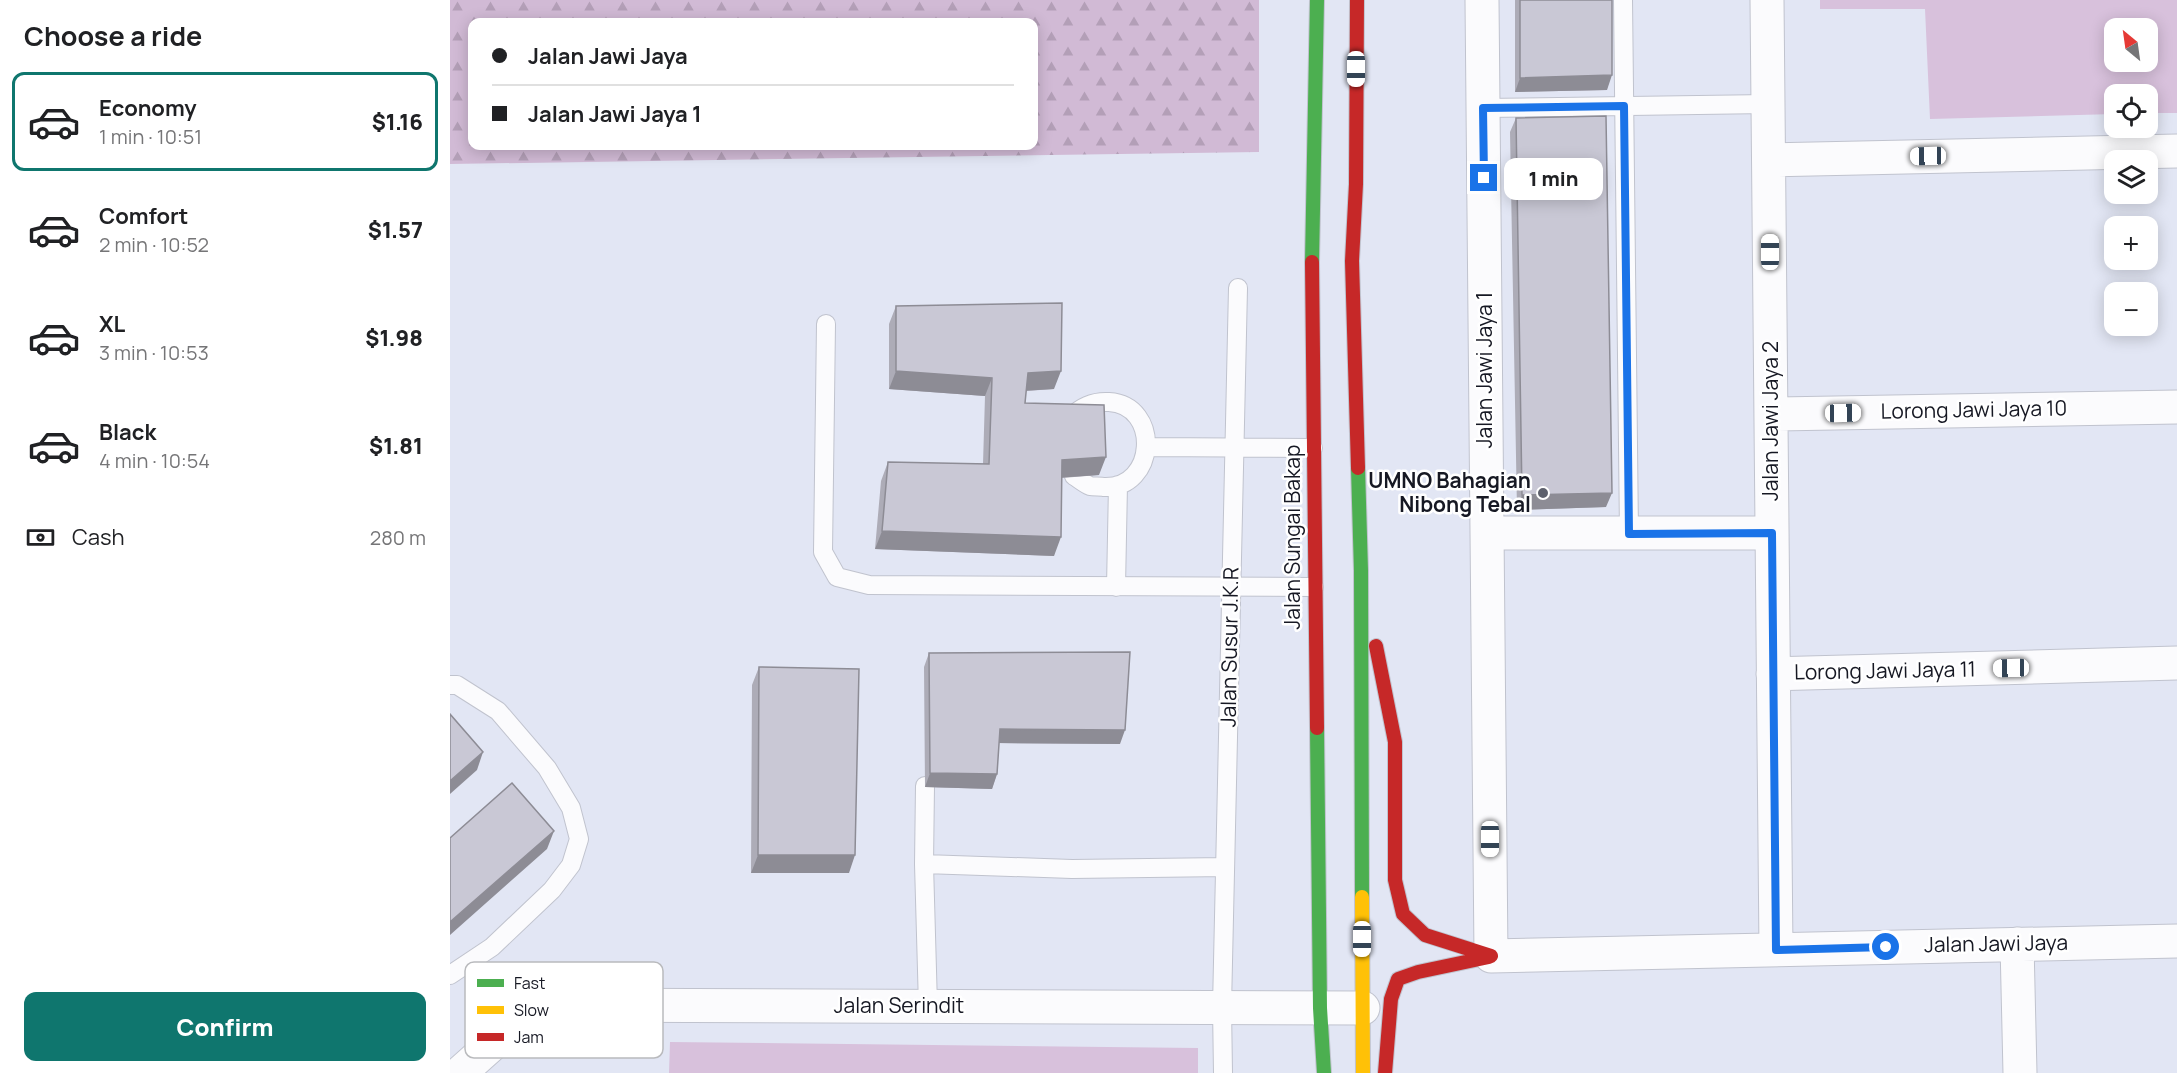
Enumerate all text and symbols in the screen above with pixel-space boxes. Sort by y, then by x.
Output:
text: Choose a ride [24,17,202,54]
north arrow [2104,18,2158,72]
map controls [2104,18,2158,336]
text: Jalan Jawi Jaya [528,41,688,71]
car [1347,51,1365,87]
button: locate [2104,84,2158,138]
text: Economy [99,93,197,123]
icon: car [27,95,81,149]
text: Jalan Jawi Jaya 1 [528,99,702,129]
text: $1.16 [372,107,423,137]
text: 1 min · 10:51 [99,123,202,150]
car [1910,147,1946,165]
button: layers [2104,150,2158,204]
callout: 1 min [1505,157,1604,199]
route end [1470,164,1497,191]
text: 1 min [1528,165,1579,192]
text: Comfort [99,201,188,231]
icon: car [27,203,81,257]
text: $1.57 [368,215,423,245]
button: + [2104,216,2158,270]
text: 2 min · 10:52 [99,231,209,258]
car [1761,234,1779,270]
button: − [2104,282,2158,336]
street label: Jalan Jawi Jaya 1 [1470,292,1498,448]
text: XL [99,309,125,339]
icon: car [27,311,81,365]
text: $1.98 [365,323,423,353]
text: 3 min · 10:53 [99,339,209,366]
street label: Jalan Jawi Jaya 2 [1756,341,1784,501]
street label: Lorong Jawi Jaya 10 [1880,393,2067,425]
car [1825,404,1861,422]
text: Black [99,417,156,447]
icon: car [27,419,81,473]
text: $1.81 [369,431,423,461]
street label: Jalan Sungai Bakap [1278,445,1306,629]
text: 4 min · 10:54 [99,447,210,474]
place label: UMNO Bahagian Nibong Tebal [1368,466,1531,518]
marker: UMNO Bahagian Nibong Tebal [1536,486,1550,500]
icon: cash [24,521,57,554]
text: Cash [72,522,125,552]
text: 280 m [370,524,426,551]
street label: Jalan Susur J.K.R [1214,567,1244,727]
street label: Lorong Jawi Jaya 11 [1794,654,1976,686]
car [1993,659,2029,677]
car [1481,821,1499,857]
car [1353,921,1371,957]
street label: Jalan Jawi Jaya [1924,928,2068,958]
route start [1872,933,1899,960]
legend [465,962,663,1058]
text: Fast [514,972,545,994]
street label: Jalan Serindit [834,991,964,1019]
button: Confirm [24,992,426,1061]
text: Slow [514,999,549,1021]
text: Jam [514,1026,544,1048]

